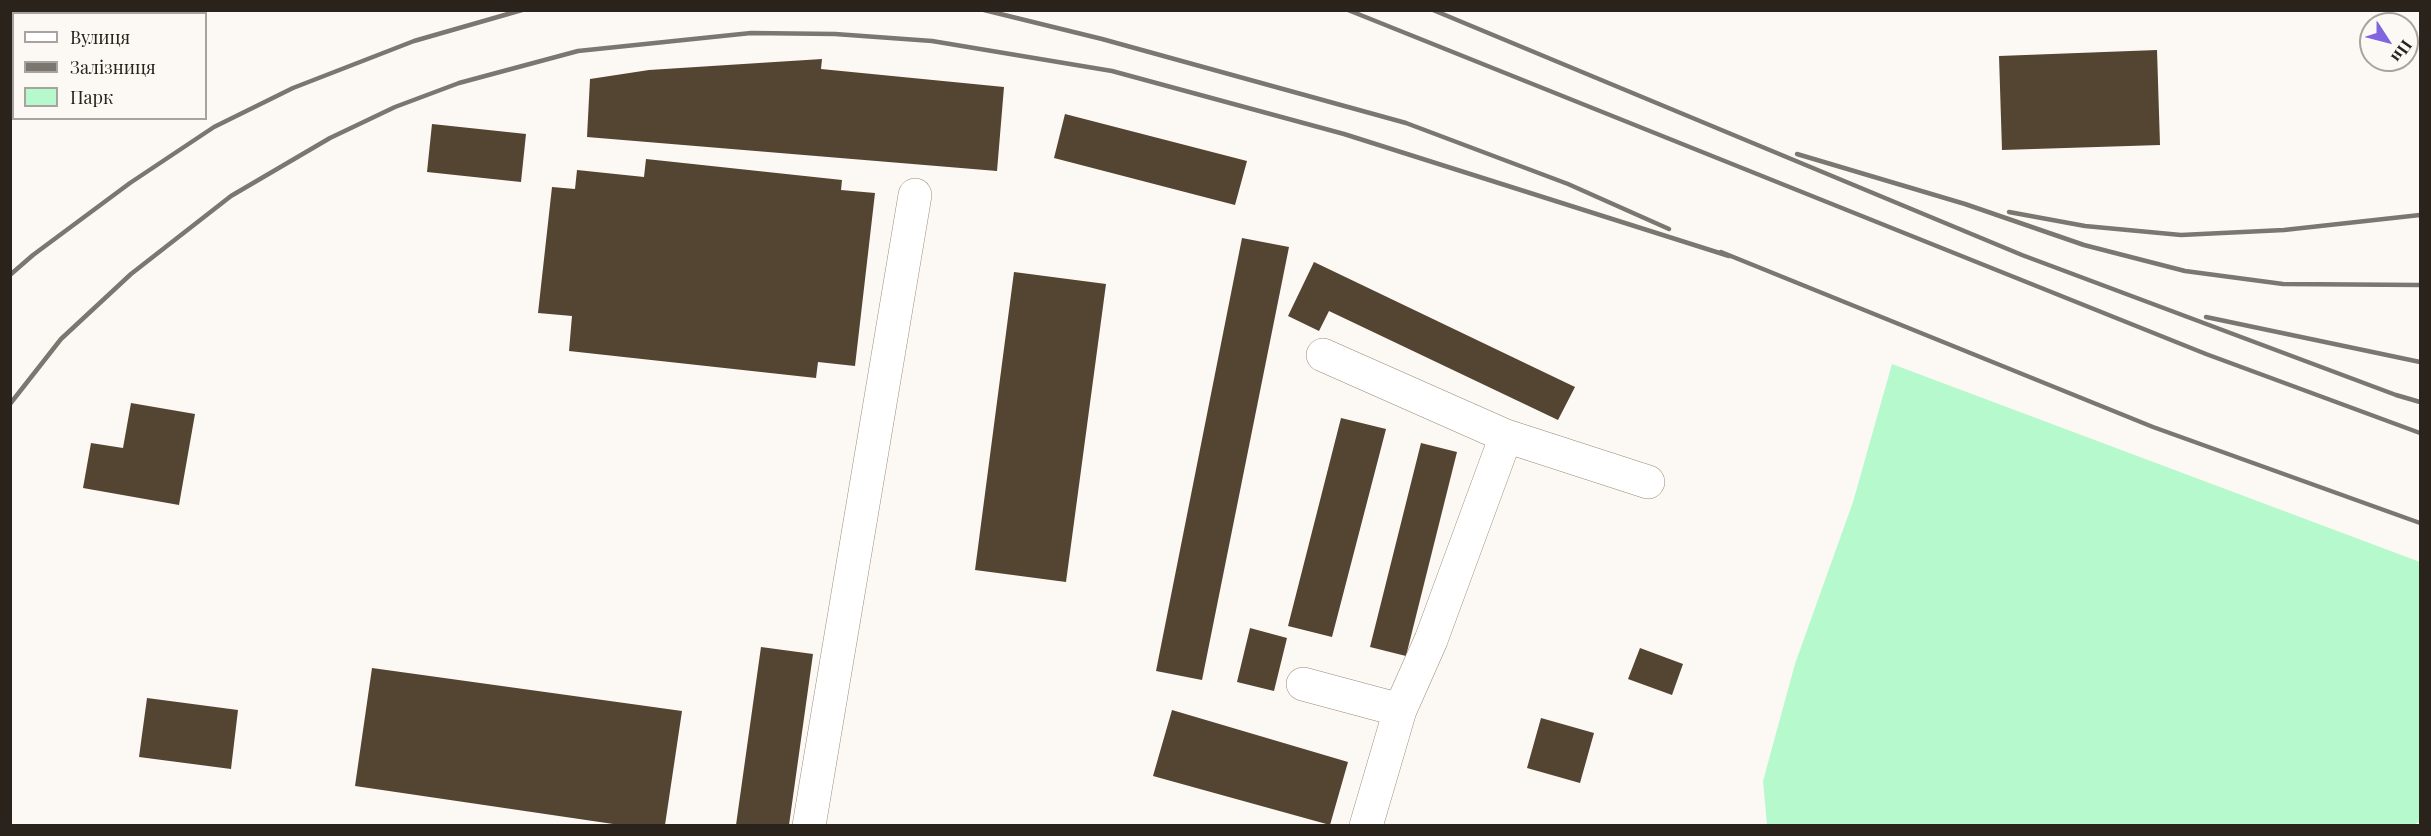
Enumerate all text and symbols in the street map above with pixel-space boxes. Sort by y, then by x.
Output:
legend [12,12,207,120]
north arrow [2359,12,2419,72]
text: Вулиця [70,25,130,49]
text: Пн [2387,36,2418,67]
text: Залізниця [70,55,156,79]
text: Парк [70,85,113,109]

